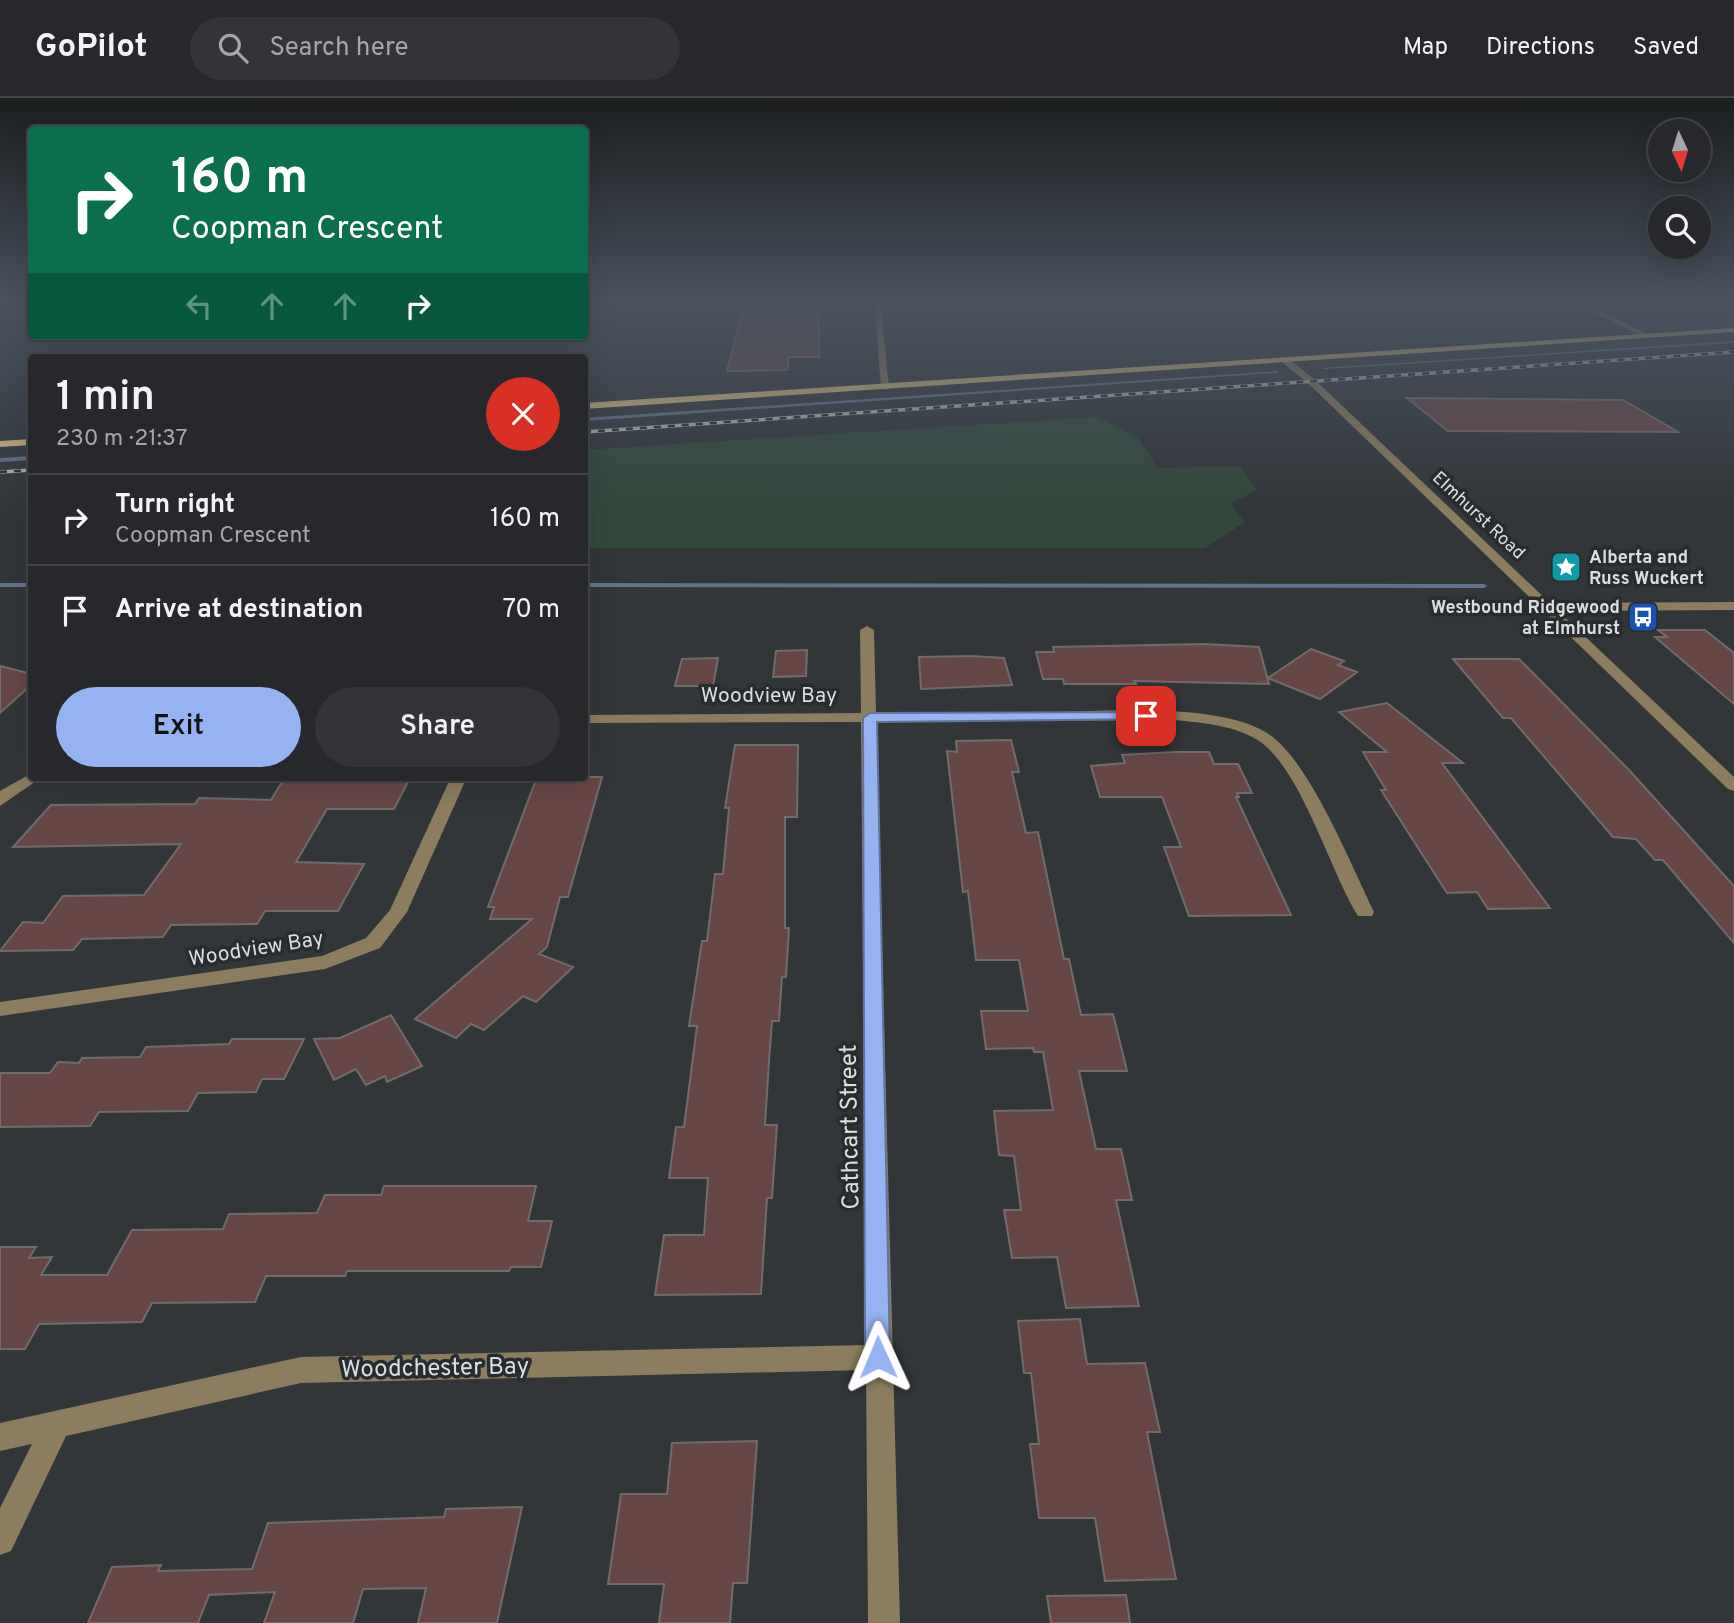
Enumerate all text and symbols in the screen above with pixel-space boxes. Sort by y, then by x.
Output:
search box [190,17,680,80]
text: GoPilot [35,27,148,69]
icon: search [214,29,252,67]
text: Search here [270,32,408,65]
text: Map [1403,33,1448,63]
text: Directions [1486,33,1595,63]
text: Saved [1633,33,1699,63]
north arrow [1648,119,1712,182]
map controls [1648,119,1711,259]
text: 160 m [171,149,308,211]
icon: right [56,154,147,245]
button: search [1648,196,1711,259]
text: Coopman Crescent [171,210,443,250]
icon: left [180,287,218,325]
icon: ahead [253,287,291,325]
icon: ahead [326,287,364,325]
icon: right [399,287,437,325]
text: 1 min [56,372,155,425]
button: close [486,377,560,451]
text: 230 m · 21:37 [56,425,188,454]
street label: Elmhurst Road [1427,467,1529,565]
text: Turn right [115,489,235,522]
icon: right [56,501,94,539]
text: 160 m [490,503,560,536]
text: Coopman Crescent [115,522,311,551]
place label: Alberta and Russ Wuckert [1589,547,1704,591]
place icon: Alberta and Russ Wuckert [1549,550,1583,584]
icon: arrive [56,592,94,630]
text: Arrive at destination [115,594,363,627]
text: 70 m [502,594,560,627]
place label: Westbound Ridgewood at Elmhurst [1431,597,1620,641]
bus stop icon: Westbound Ridgewood at Elmhurst [1626,600,1660,634]
street label: Woodview Bay [701,683,837,710]
pin [1116,686,1176,746]
button: Exit [56,687,301,767]
button: Share [315,687,560,767]
icon: arrive [1127,697,1165,735]
street label: Woodview Bay [187,925,326,973]
street label: Cathcart Street [835,1044,867,1210]
position arrow [841,1320,915,1394]
street label: Woodchester Bay [341,1352,530,1386]

